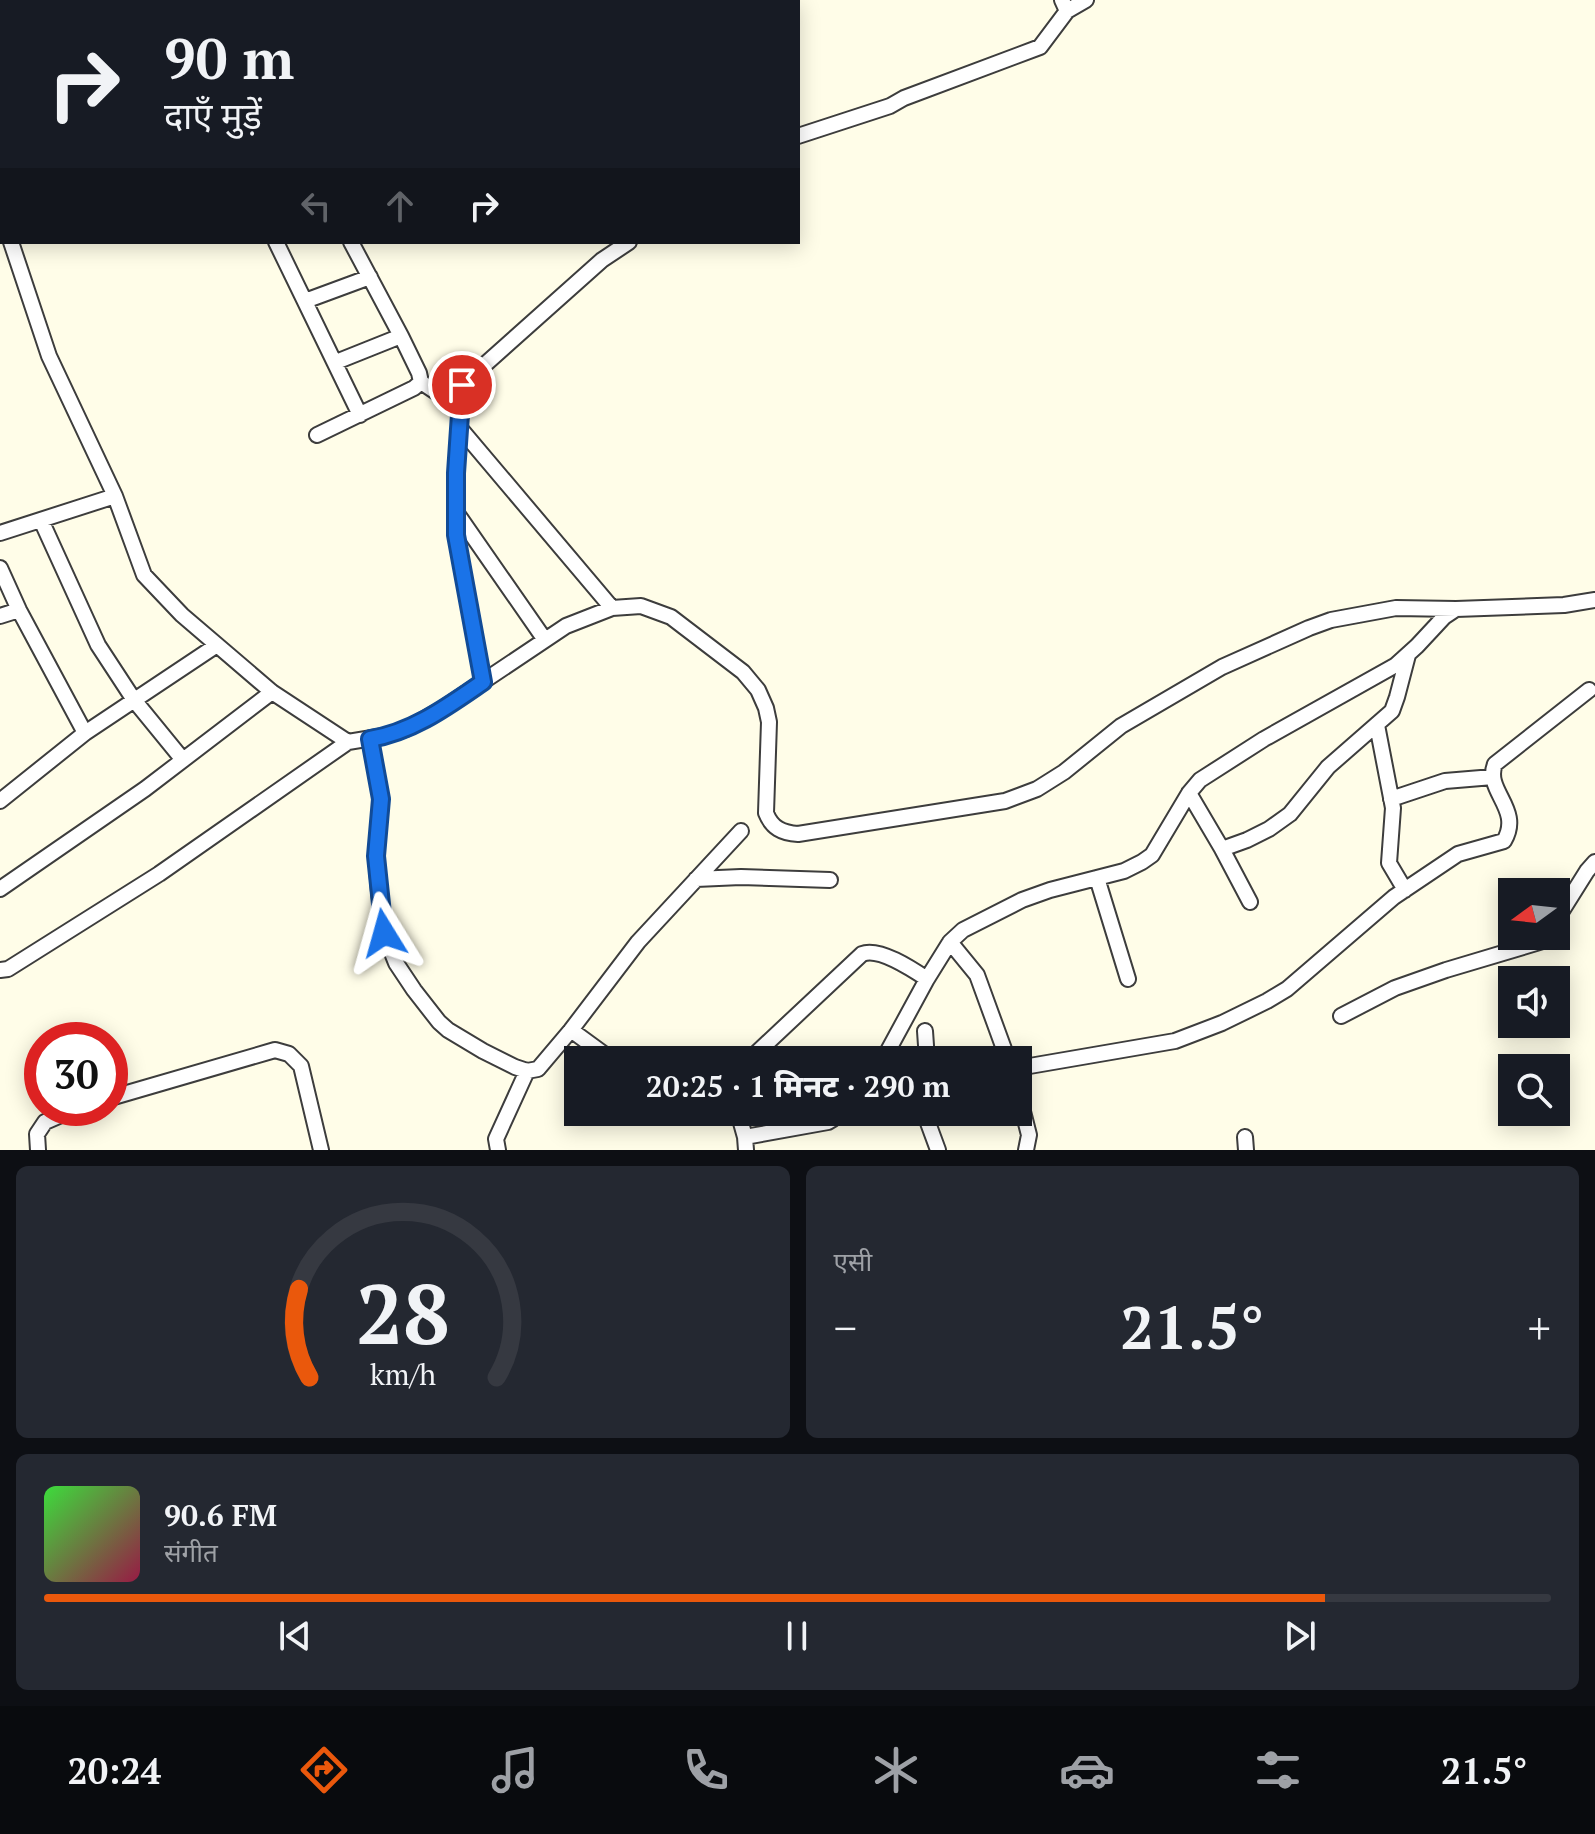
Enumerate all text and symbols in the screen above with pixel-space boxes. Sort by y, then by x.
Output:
text: 90 m [164,21,294,95]
icon: right [32,32,136,136]
text: दाएँ मुड़ें [164,92,262,139]
icon: left [294,184,338,228]
icon: ahead [378,184,422,228]
icon: right [462,184,506,228]
pin [428,351,496,419]
icon: arrive [440,363,484,407]
north arrow [1498,878,1570,950]
map controls [1498,878,1570,1126]
position arrow [342,891,426,975]
button: sound [1498,966,1570,1038]
speed limit sign: 30 [24,1022,128,1126]
button: search [1498,1054,1570,1126]
text: 20:25 · 1 मिनट · 290 m [646,1066,950,1106]
text: एसी [834,1244,872,1278]
text: 28 [356,1258,450,1368]
text: 21.5° [1120,1287,1264,1366]
text: − [834,1298,857,1357]
text: + [1528,1298,1551,1357]
text: km/h [370,1355,436,1393]
text: 90.6 FM [164,1495,277,1535]
text: संगीत [164,1535,218,1569]
icon: previous [273,1614,317,1658]
icon: pause [775,1614,819,1658]
icon: next [1278,1614,1322,1658]
icon: directions [296,1742,352,1798]
icon: music [487,1742,543,1798]
icon: phone [678,1742,734,1798]
icon: climate [868,1742,924,1798]
icon: car [1059,1742,1115,1798]
icon: filters [1250,1742,1306,1798]
text: 20:24 [67,1747,161,1794]
text: 21.5° [1441,1747,1527,1794]

